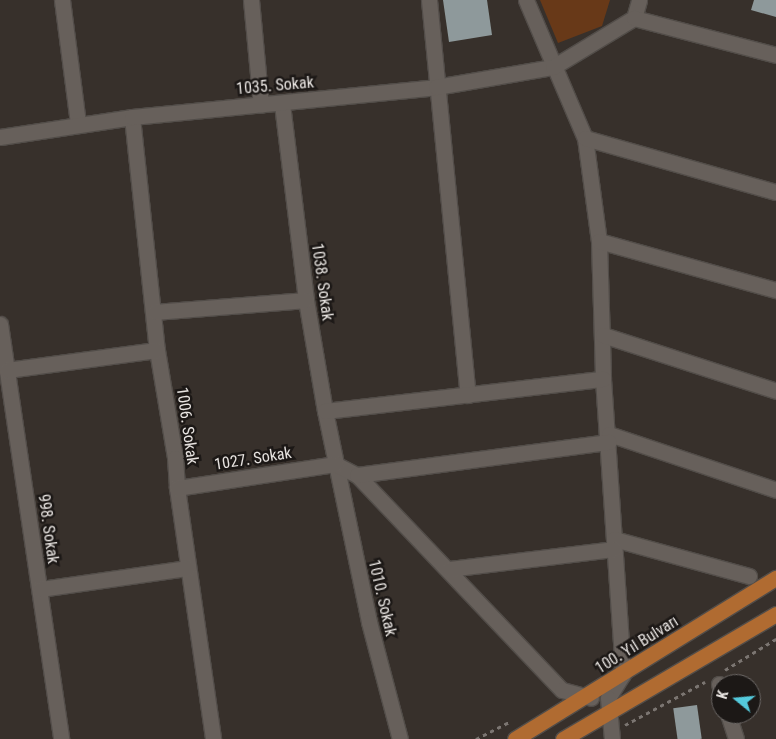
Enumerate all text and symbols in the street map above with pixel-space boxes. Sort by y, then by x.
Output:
street label: 1035. Sokak [235,73,315,99]
street label: 1038. Sokak [307,242,337,322]
street label: 1006. Sokak [172,386,202,466]
street label: 1027. Sokak [213,443,293,475]
street label: 998. Sokak [34,493,62,565]
street label: 1010. Sokak [364,558,400,638]
street label: 100. Yıl Bulvarı [592,612,682,678]
north arrow [711,674,761,724]
text: K [714,689,731,701]

